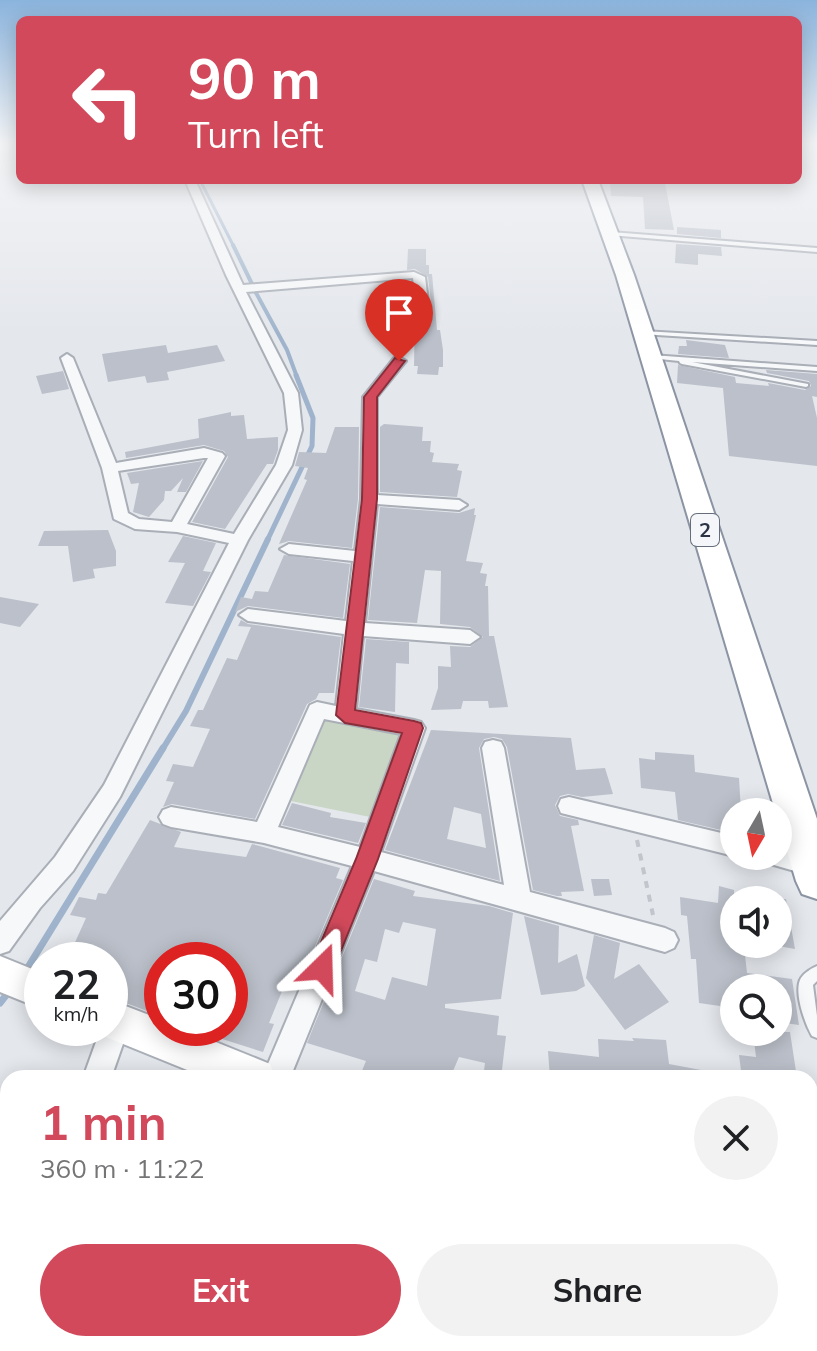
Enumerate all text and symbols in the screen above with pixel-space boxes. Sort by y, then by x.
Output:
text: 90 m [188,43,321,113]
icon: left [56,48,160,152]
text: Turn left [188,112,324,157]
pin [365,279,433,361]
icon: arrive [377,291,421,335]
road number: 2 [691,514,719,546]
north arrow [720,798,792,870]
map controls [720,798,792,1046]
button: sound [720,886,792,958]
position arrow [280,926,364,1010]
speed limit sign: 30 [144,942,248,1046]
text: 22 [52,959,100,1009]
button: search [720,974,792,1046]
text: km/h [53,1001,99,1026]
text: 1 min [40,1092,167,1152]
button: close [694,1096,778,1180]
text: 360 m · 11:22 [40,1152,204,1185]
button: Exit [40,1244,401,1336]
button: Share [417,1244,778,1336]

